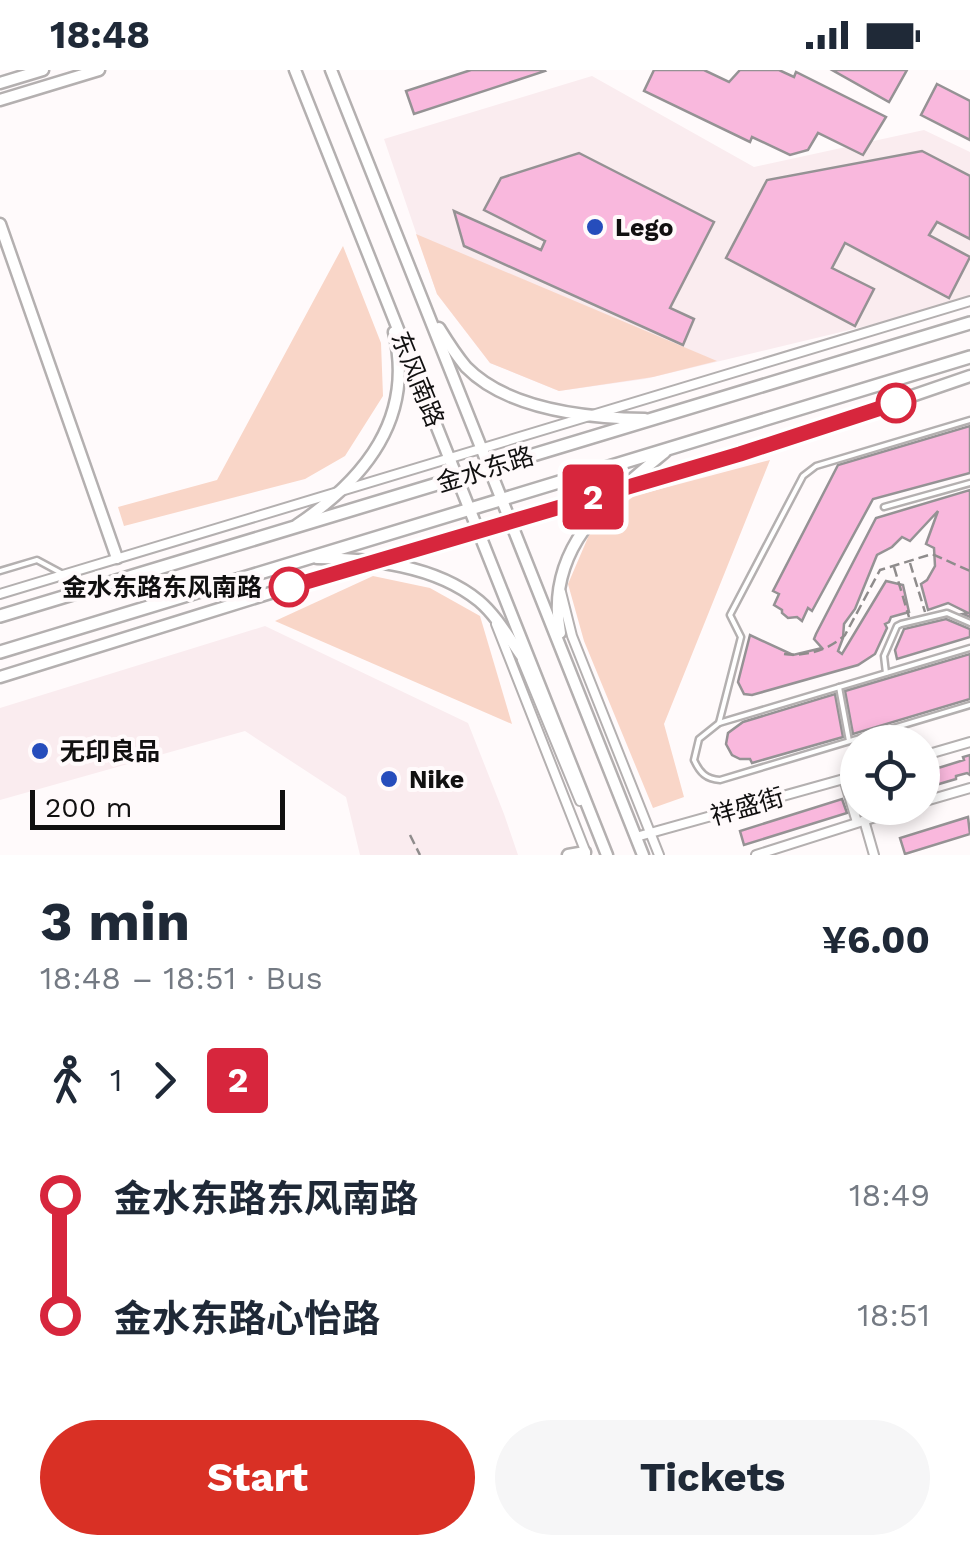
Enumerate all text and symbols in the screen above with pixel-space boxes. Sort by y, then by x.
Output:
text: 18:48 [50,13,150,57]
place label: Lego [615,213,673,242]
marker: Lego [584,216,606,238]
street label: 东风南路 [385,327,450,431]
unlabelled marker [877,384,915,422]
street label: 金水东路 [433,441,537,498]
line badge: 2 [560,464,626,530]
text: 2 [583,476,603,518]
marker: 金水东路东风南路 [270,568,308,606]
place label: 金水东路东风南路 [62,573,262,602]
map controls [840,725,940,825]
button: locate [840,725,940,825]
place label: 无印良品 [60,737,160,766]
marker: 无印良品 [29,740,51,762]
place label: Nike [409,765,464,794]
marker: Nike [378,768,400,790]
street label: 祥盛街 [707,782,787,831]
scale bar [30,785,285,830]
text: 200 m [45,791,132,824]
text: 3 min [40,889,190,953]
text: ¥6.00 [822,918,930,962]
text: 18:48 – 18:51 · Bus [40,959,323,997]
icon: walk [40,1053,95,1108]
icon: forward [137,1053,192,1108]
text: 2 [227,1059,248,1101]
text: 1 [110,1061,122,1099]
text: 18:49 [849,1176,930,1214]
text: 金水东路东风南路 [114,1177,418,1221]
text: 18:51 [857,1296,930,1334]
text: 金水东路心怡路 [114,1297,380,1341]
button: Start [40,1420,475,1535]
button: Tickets [495,1420,930,1535]

